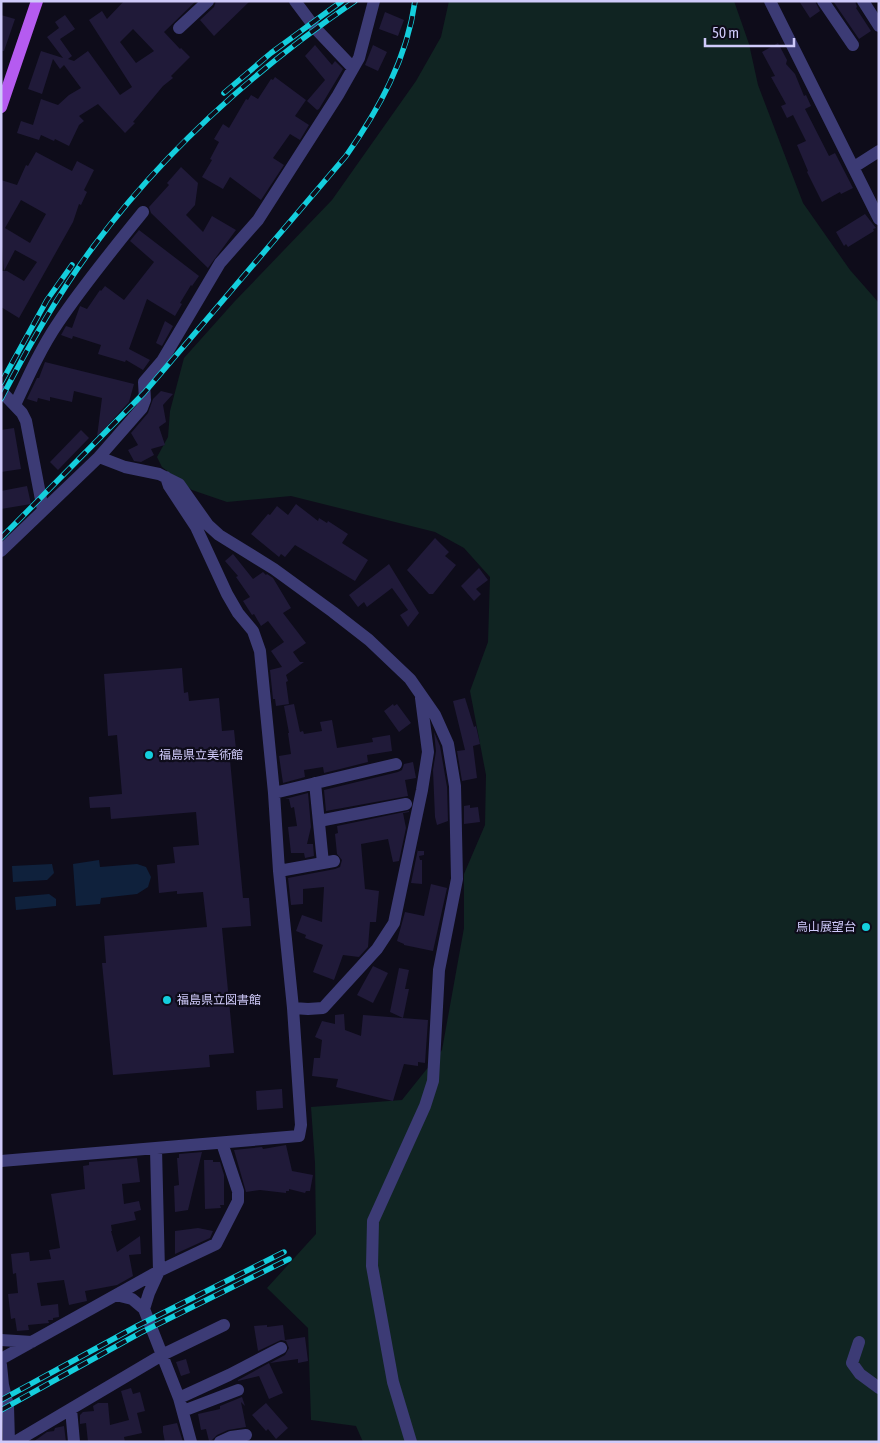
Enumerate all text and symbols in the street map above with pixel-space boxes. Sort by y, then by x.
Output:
scale bar [705,15,794,47]
text: 50 m [712,24,739,41]
place label: 福島県立美術館 [159,748,243,762]
marker: 福島県立美術館 [143,749,155,761]
place label: 烏山展望台 [796,920,856,934]
marker: 烏山展望台 [860,921,872,933]
place label: 福島県立図書館 [177,993,261,1007]
marker: 福島県立図書館 [161,994,173,1006]

